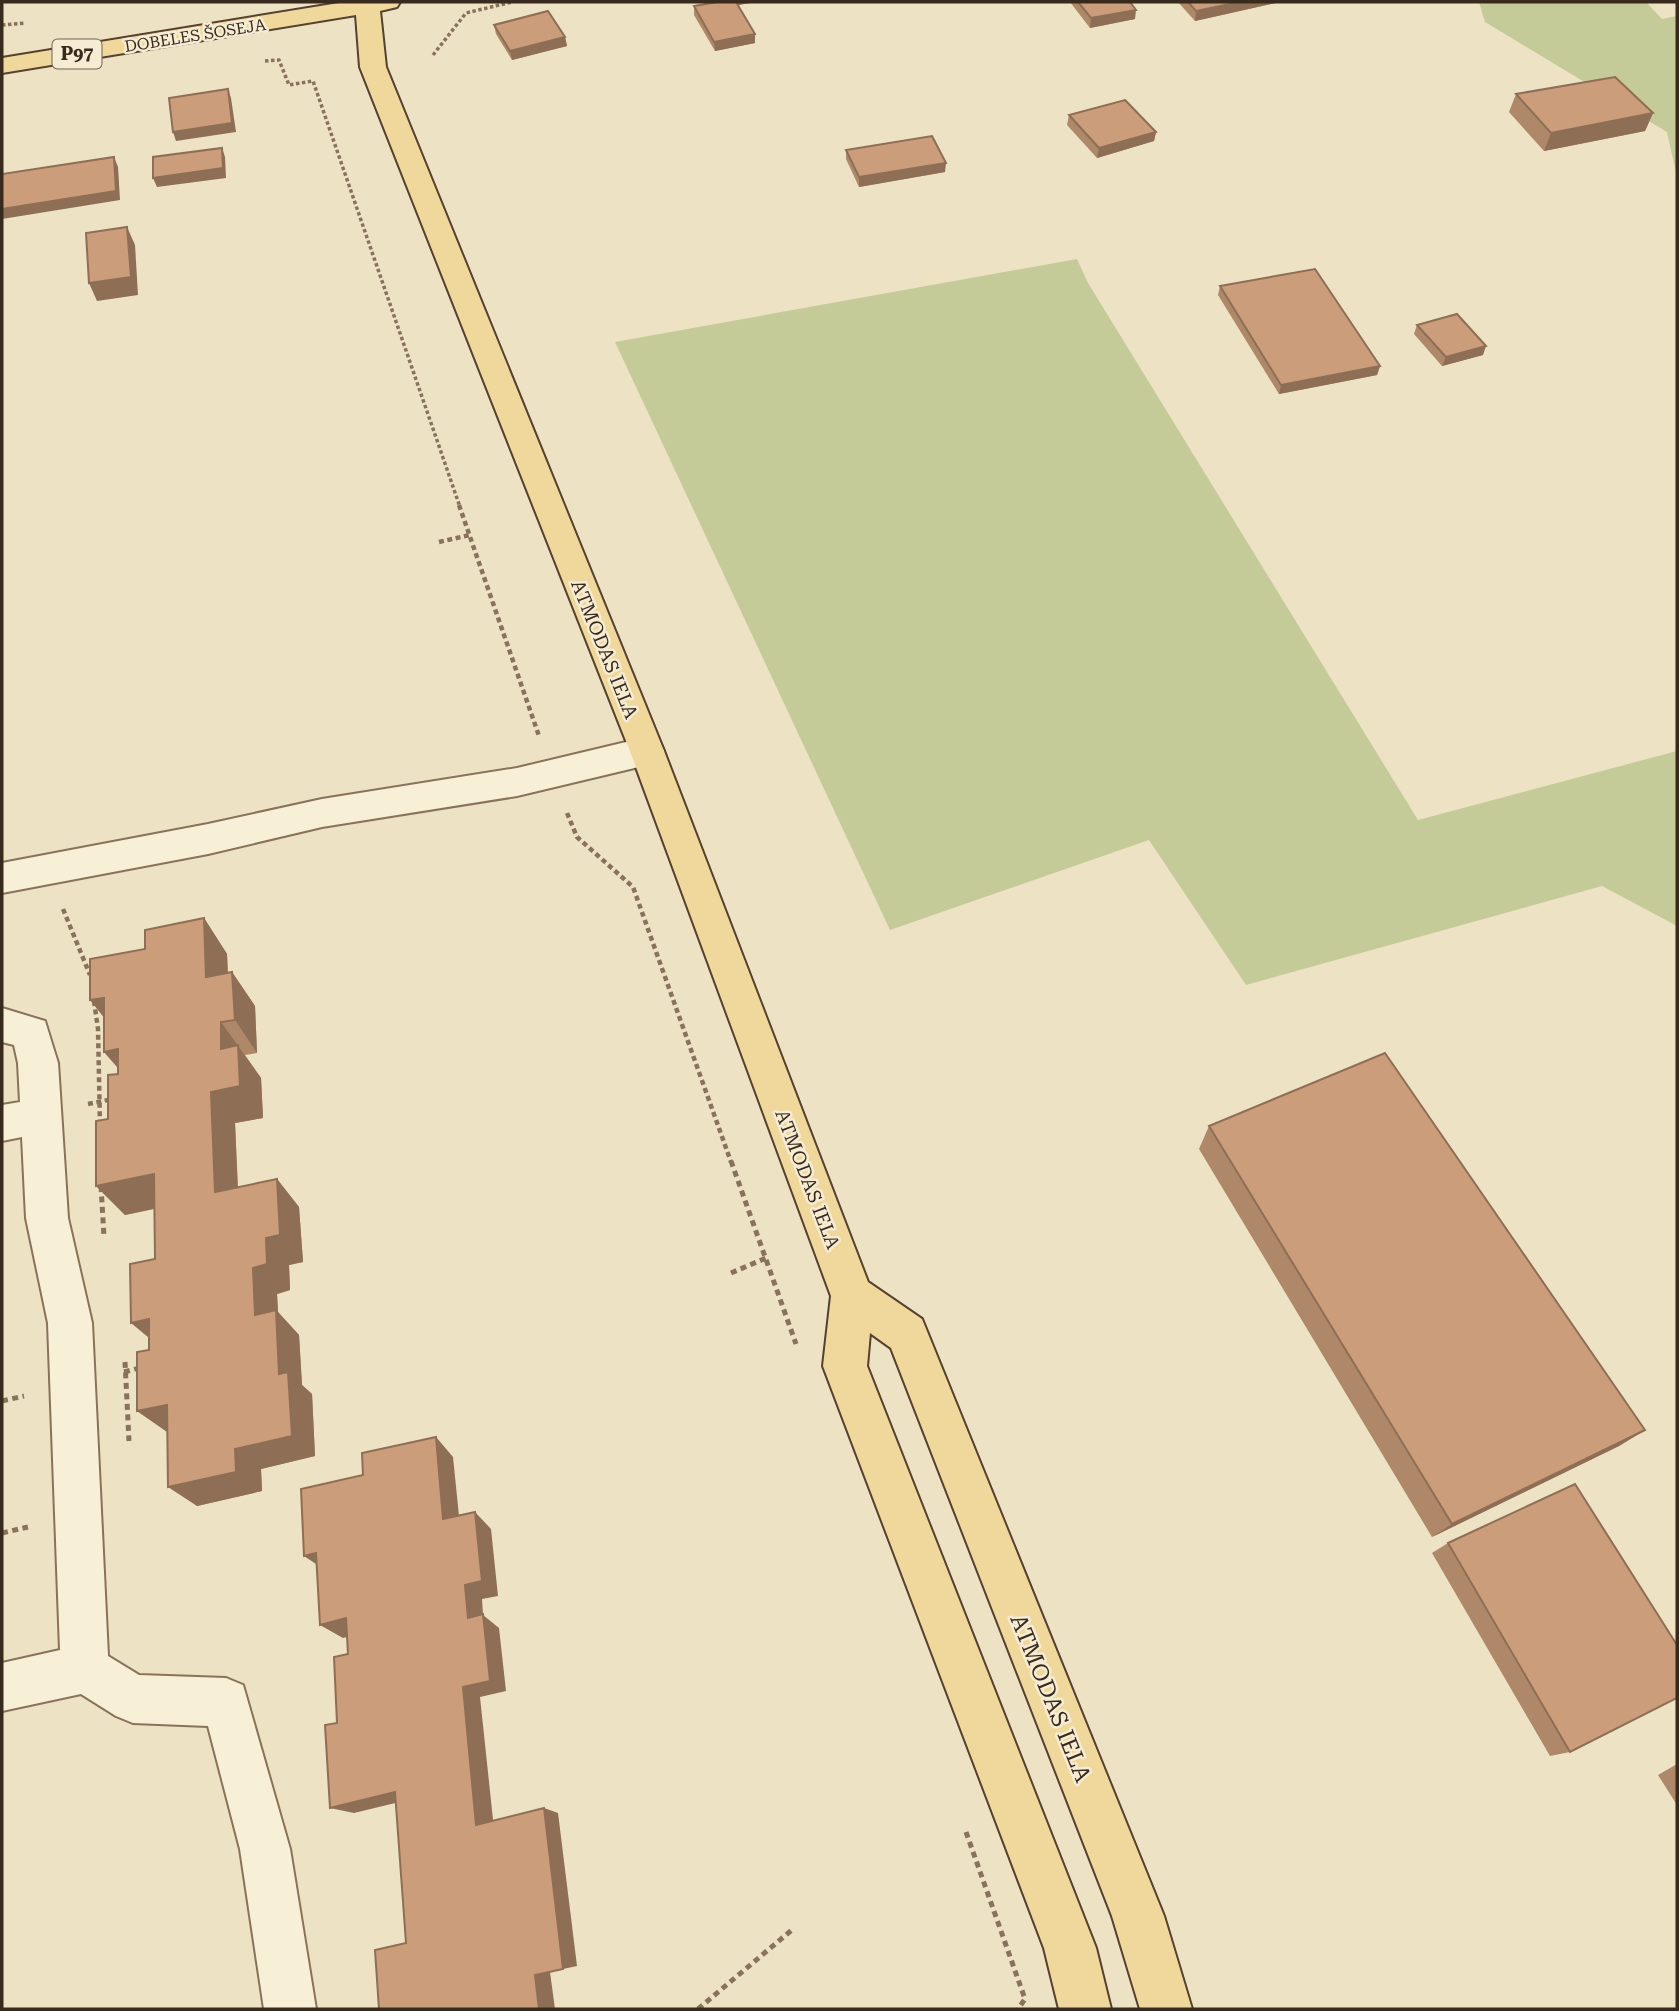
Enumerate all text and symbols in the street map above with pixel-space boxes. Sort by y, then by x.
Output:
street label: DOBELES ŠOSEJA [123,15,268,56]
road number: P97 [52,40,102,68]
street label: ATMODAS IELA [566,576,643,723]
street label: ATMODAS IELA [770,1106,845,1253]
street label: ATMODAS IELA [1005,1610,1097,1786]

